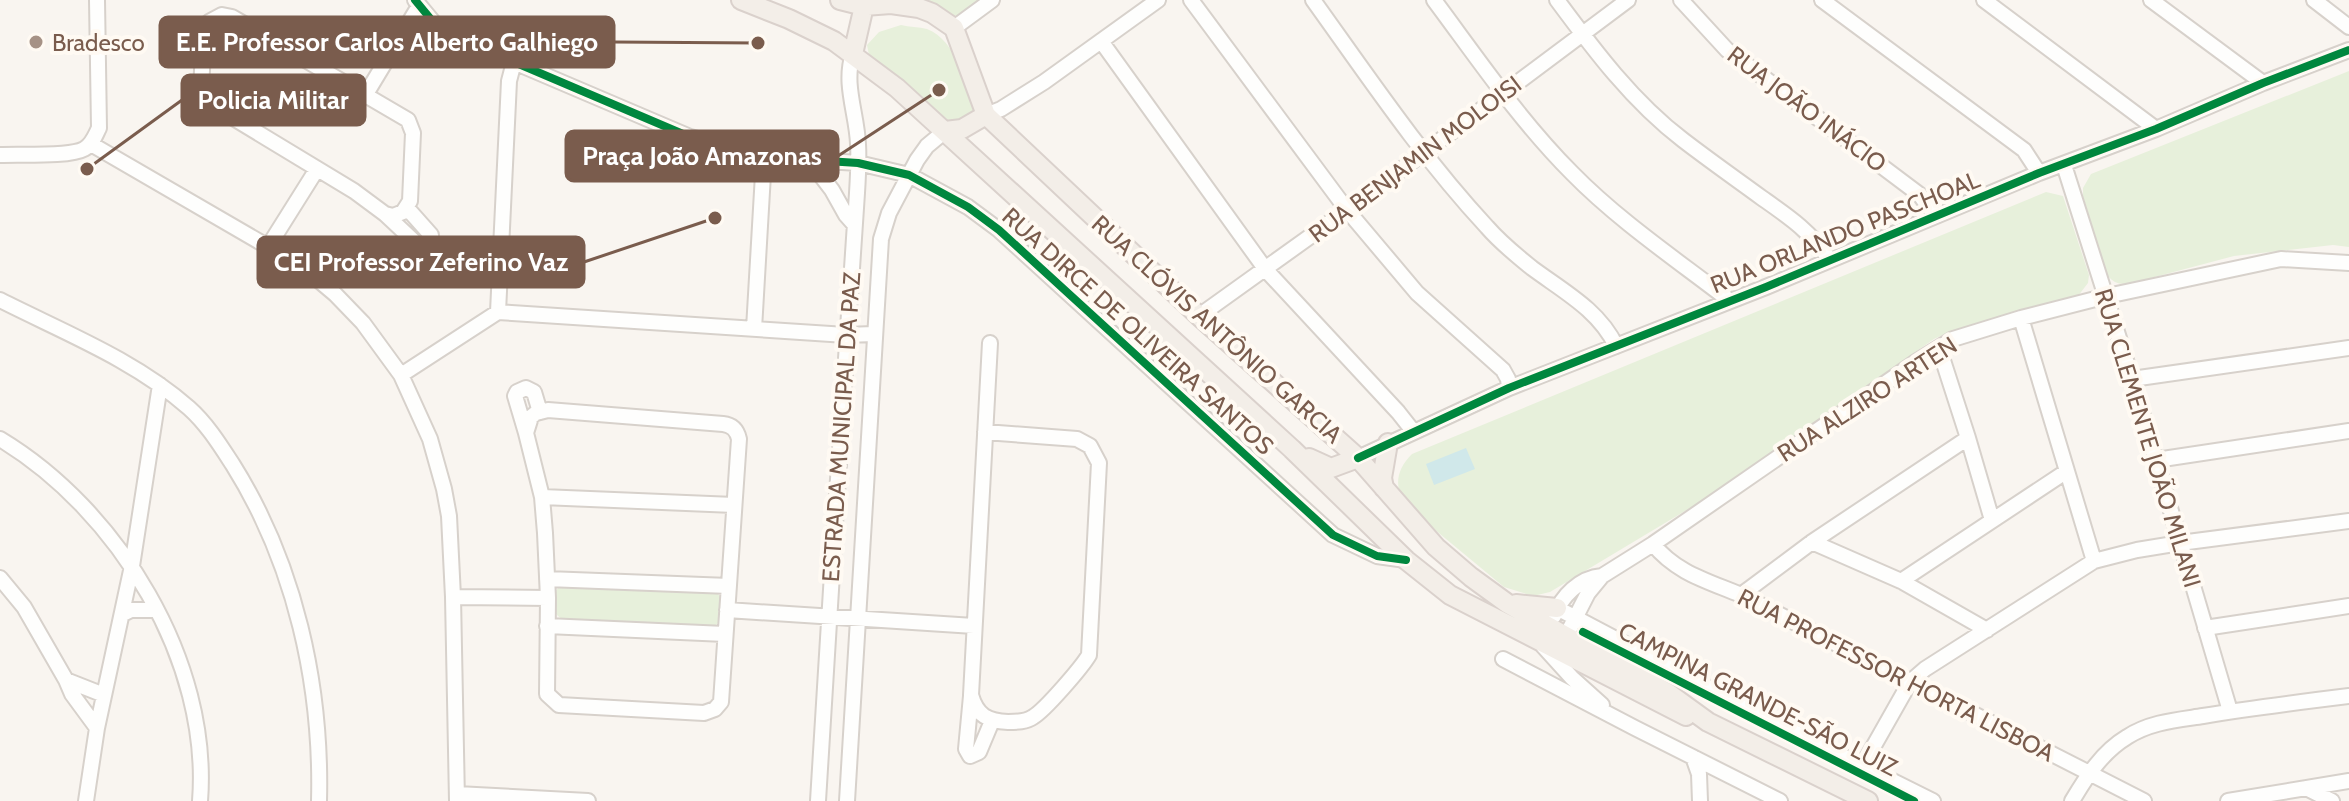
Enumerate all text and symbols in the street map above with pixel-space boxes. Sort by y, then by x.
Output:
callout: E.E. Professor Carlos Alberto Galhiego [160,17,614,67]
text: E.E. Professor Carlos Alberto Galhiego [176,26,598,58]
place label: Bradesco [52,28,145,57]
marker: Bradesco [27,33,45,51]
street label: RUA JOÃO INÁCIO [1722,40,1892,178]
street label: RUA BENJAMIN MOLOISI [1303,70,1527,248]
callout: Policia Militar [182,75,365,125]
text: Policia Militar [197,84,349,116]
callout: Praça João Amazonas [566,131,838,181]
text: Praça João Amazonas [582,140,822,172]
street label: RUA ORLANDO PASCHOAL [1706,165,1984,299]
street label: RUA DIRCE DE OLIVEIRA SANTOS [996,201,1280,461]
street label: RUA CLÓVIS ANTÔNIO GARCIA [1086,209,1348,449]
callout: CEI Professor Zeferino Vaz [258,237,584,287]
text: CEI Professor Zeferino Vaz [274,246,568,278]
street label: ESTRADA MUNICIPAL DA PAZ [816,270,866,583]
street label: RUA CLEMENTE JOÃO MILANI [2089,285,2207,591]
street label: RUA ALZIRO ARTEN [1772,330,1962,468]
street label: RUA PROFESSOR HORTA LISBOA [1733,582,2059,768]
street label: CAMPINA GRANDE-SÃO LUIZ [1614,616,1903,782]

